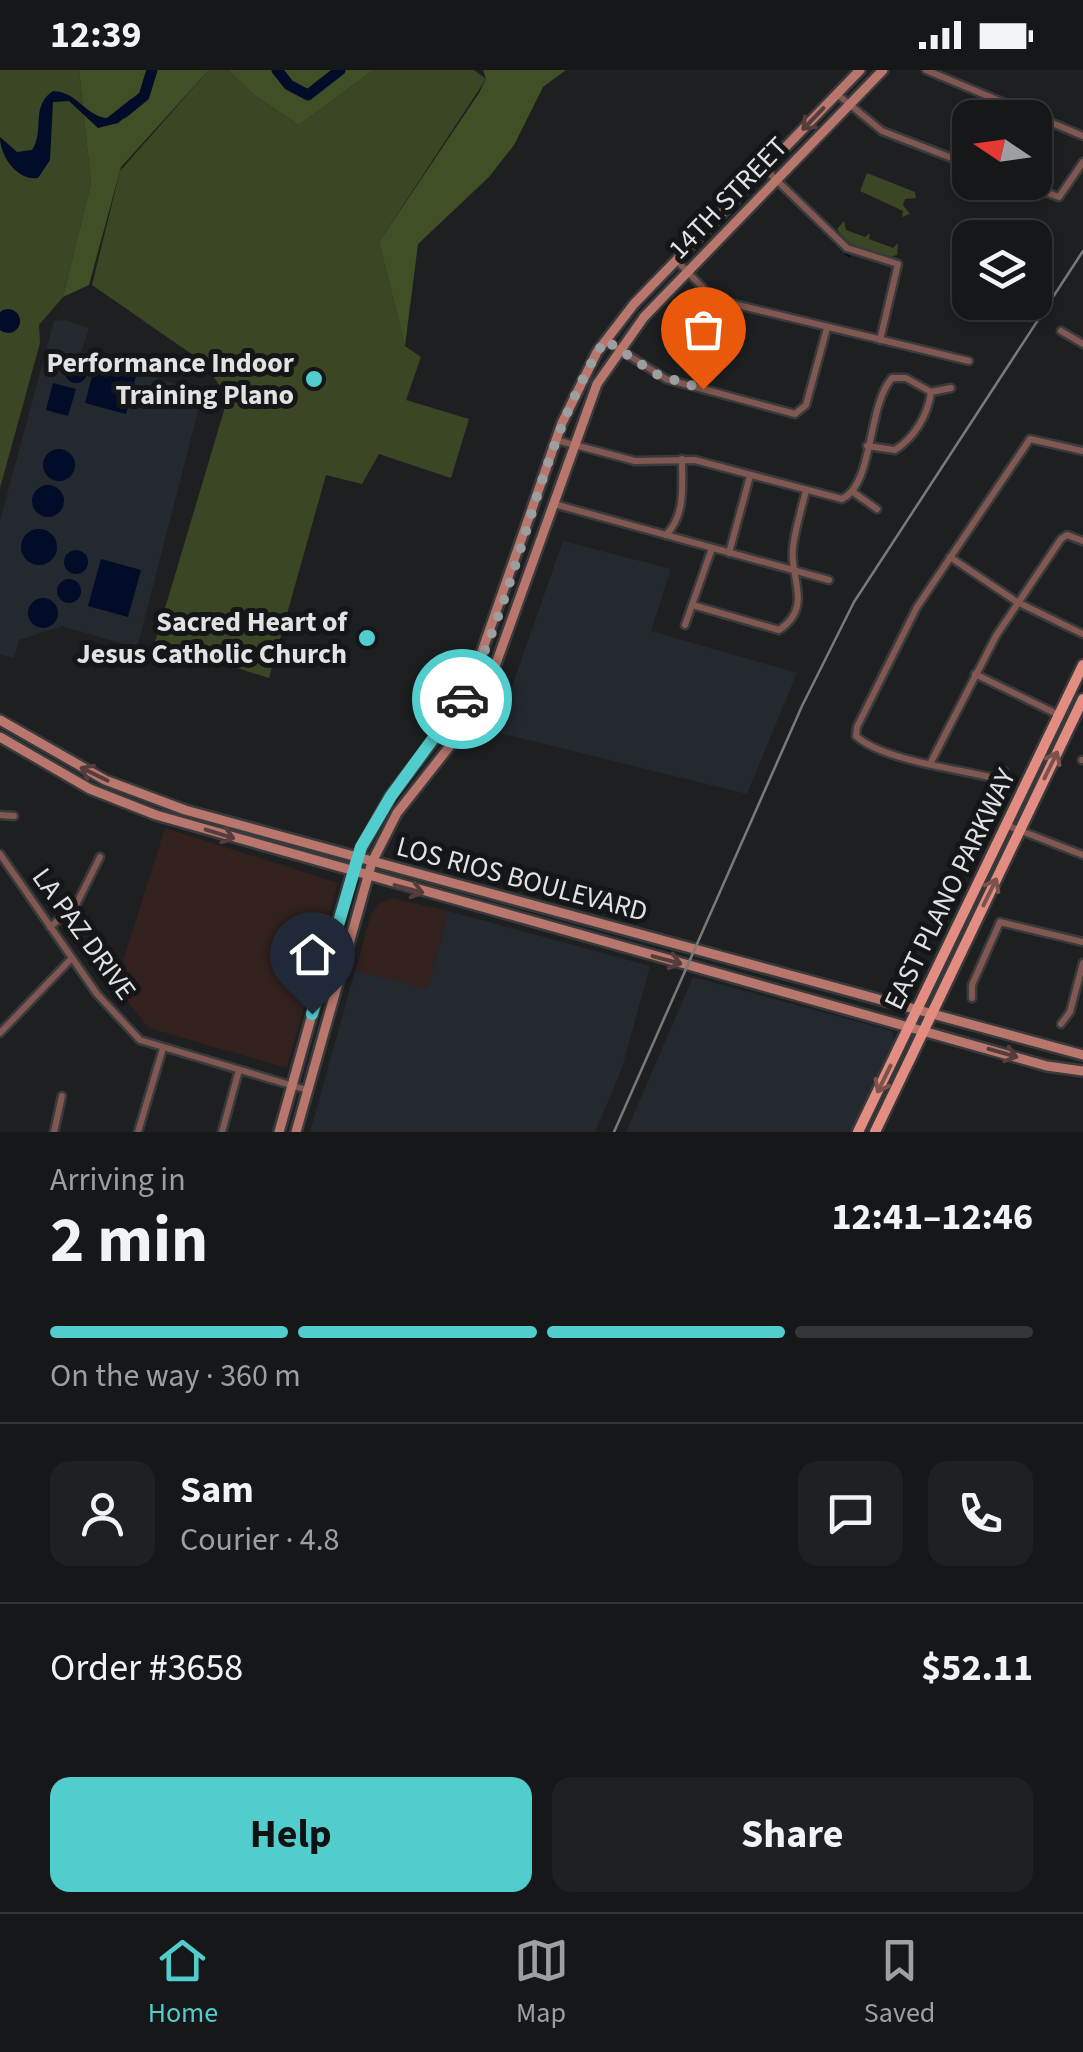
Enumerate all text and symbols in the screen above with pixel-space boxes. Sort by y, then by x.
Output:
text: 12:39 [50,8,142,62]
north arrow [952,100,1052,200]
map controls [952,100,1052,320]
one-way arrow [801,107,825,131]
street label: 14TH STREET [659,128,797,268]
button: layers [952,220,1052,320]
pin [661,287,746,390]
icon: bag [676,302,731,357]
place label: Performance Indoor Training Plano [46,343,295,415]
marker: Performance Indoor Training Plano [303,368,325,390]
place label: Sacred Heart of Jesus Catholic Church [77,602,348,674]
marker: Sacred Heart of Jesus Catholic Church [356,627,378,649]
courier [412,649,512,749]
icon: car [435,672,490,727]
one-way arrow [1043,751,1062,781]
street label: EAST PLANO PARKWAY [874,761,1026,1016]
one-way arrow [80,764,109,783]
one-way arrow [204,826,235,844]
street label: LOS RIOS BOULEVARD [392,826,652,932]
street label: LA PAZ DRIVE [22,860,146,1008]
one-way arrow [982,877,1001,907]
one-way arrow [393,880,424,899]
pin [270,912,355,1015]
icon: home [285,927,340,982]
one-way arrow [651,952,682,971]
one-way arrow [987,1045,1018,1063]
one-way arrow [873,1063,892,1093]
text: Arriving in [50,1157,186,1203]
text: 12:41–12:46 [831,1190,1033,1244]
text: 2 min [50,1194,208,1287]
text: On the way · 360 m [50,1353,301,1399]
button: person [50,1461,155,1566]
button: chat [798,1461,903,1566]
button: phone [928,1461,1033,1566]
text: Sam [180,1463,254,1517]
text: Courier · 4.8 [180,1517,340,1563]
text: Order #3658 [50,1641,243,1695]
text: $52.11 [921,1641,1033,1695]
button: Help [50,1777,532,1892]
button: Share [552,1777,1033,1892]
tab: Home [148,1933,218,2033]
tab: Map [514,1933,569,2033]
tab: Saved [864,1933,935,2033]

